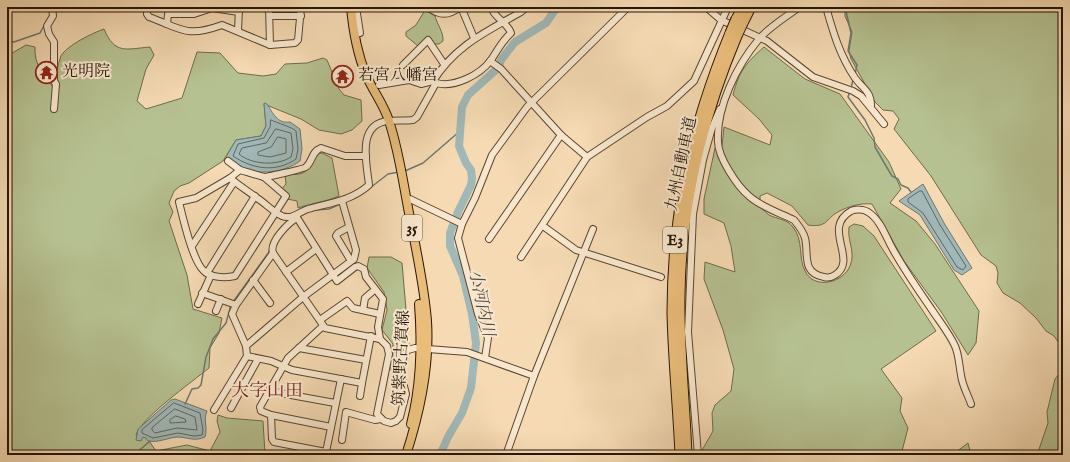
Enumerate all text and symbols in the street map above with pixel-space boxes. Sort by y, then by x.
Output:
temple icon: 光明院 [33,59,59,85]
place label: 光明院 [62,62,110,82]
temple icon: 若宮八幡宮 [330,63,356,89]
place label: 若宮八幡宮 [358,66,438,86]
street label: 九州自動車道 [662,115,702,213]
road number: 35 [402,215,422,241]
road number: E3 [663,227,687,253]
water label: 小河内川 [464,268,499,340]
street label: 筑紫野古賀線 [390,310,414,406]
district label: 大字山田 [231,380,303,403]

